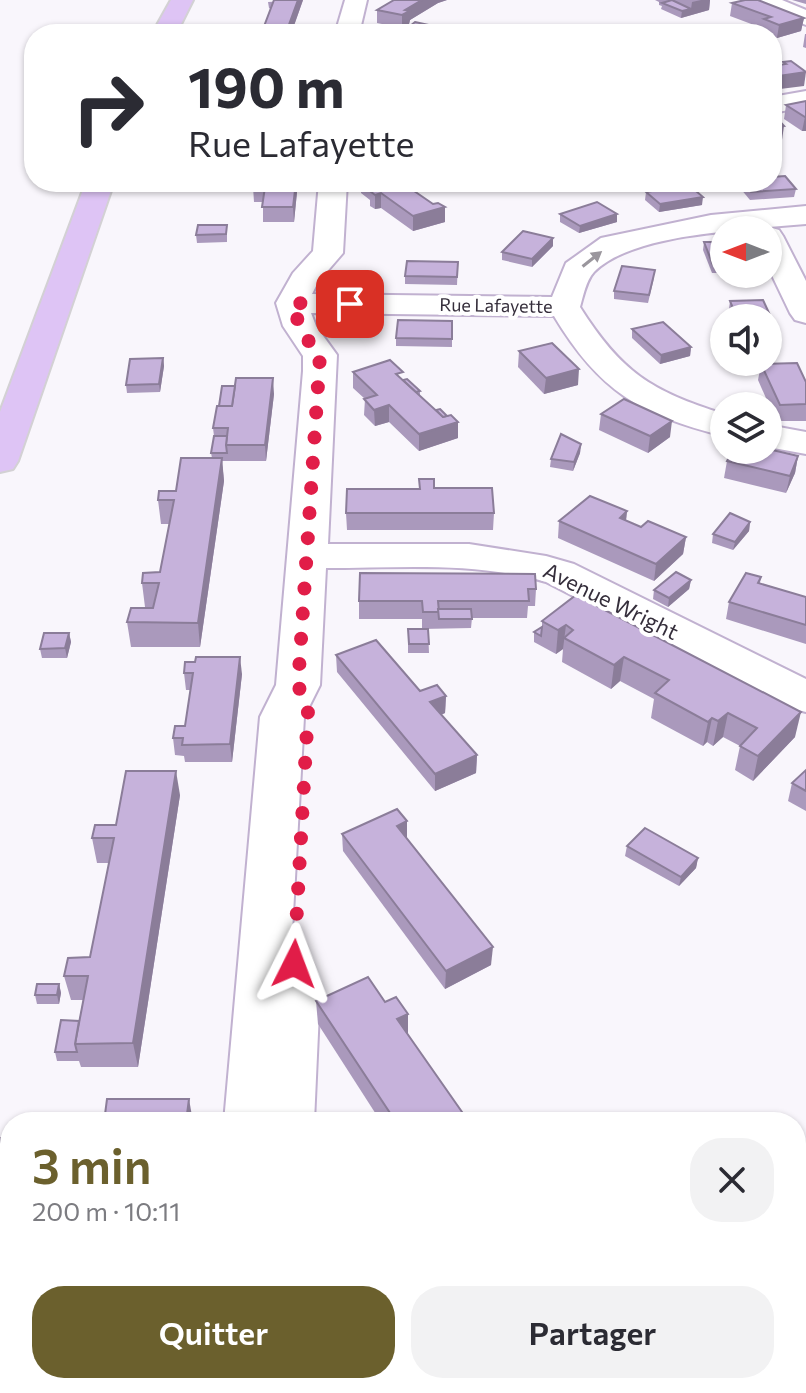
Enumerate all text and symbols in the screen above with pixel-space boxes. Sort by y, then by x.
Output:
text: 190 m [188,51,345,120]
icon: right [56,56,160,160]
text: Rue Lafayette [188,120,415,164]
north arrow [710,216,782,288]
map controls [710,216,782,464]
one-way arrow [582,252,602,268]
pin [316,270,384,338]
icon: arrive [328,282,372,326]
street label: Rue Lafayette [439,293,553,317]
button: sound [710,304,782,376]
button: layers [710,392,782,464]
street label: Avenue Wright [539,556,683,645]
position arrow [252,922,336,1006]
text: 3 min [32,1135,152,1194]
button: close [690,1138,774,1222]
text: 200 m · 10:11 [32,1195,180,1226]
button: Quitter [32,1286,395,1378]
button: Partager [411,1286,774,1378]

